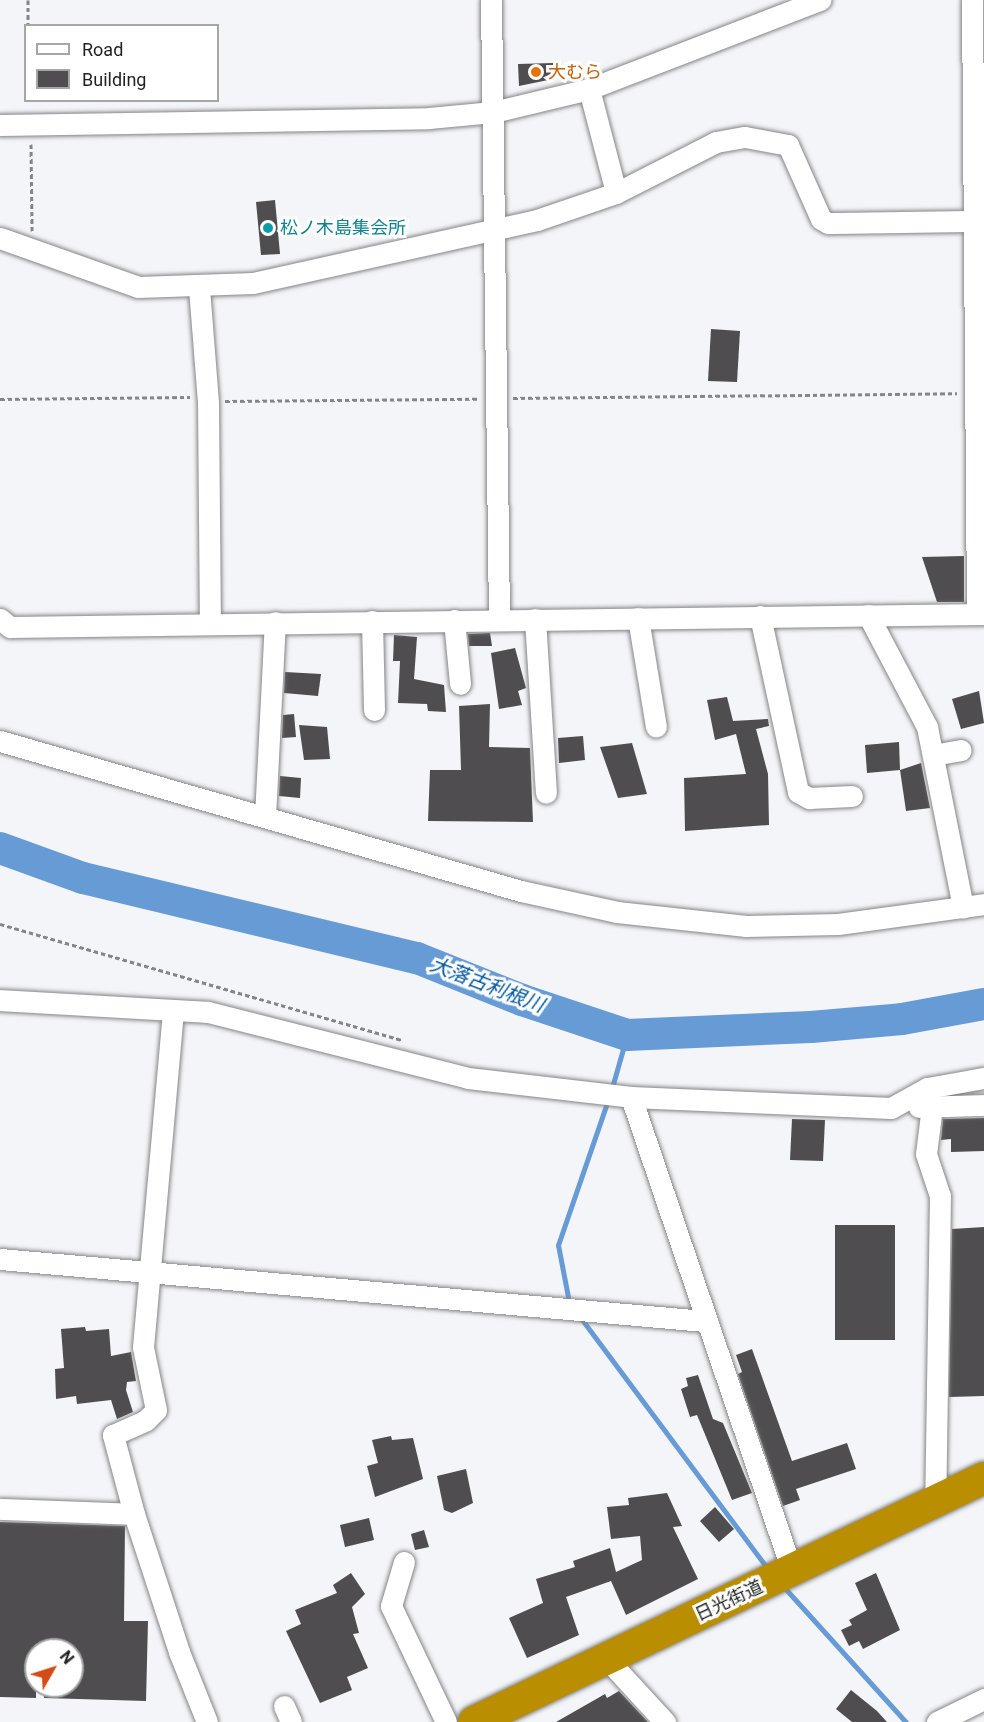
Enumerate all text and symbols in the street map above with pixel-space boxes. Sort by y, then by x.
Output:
legend [24,24,219,102]
text: Road [82,39,123,60]
place label: 大むら [548,61,602,83]
marker: 大むら [529,65,543,79]
text: Building [82,69,146,90]
place label: 松ノ木島集会所 [280,217,406,239]
marker: 松ノ木島集会所 [261,221,275,235]
water label: 大落古利根川 [427,952,547,1018]
street label: 日光街道 [692,1576,766,1626]
north arrow [24,1638,84,1698]
text: N [56,1647,78,1668]

